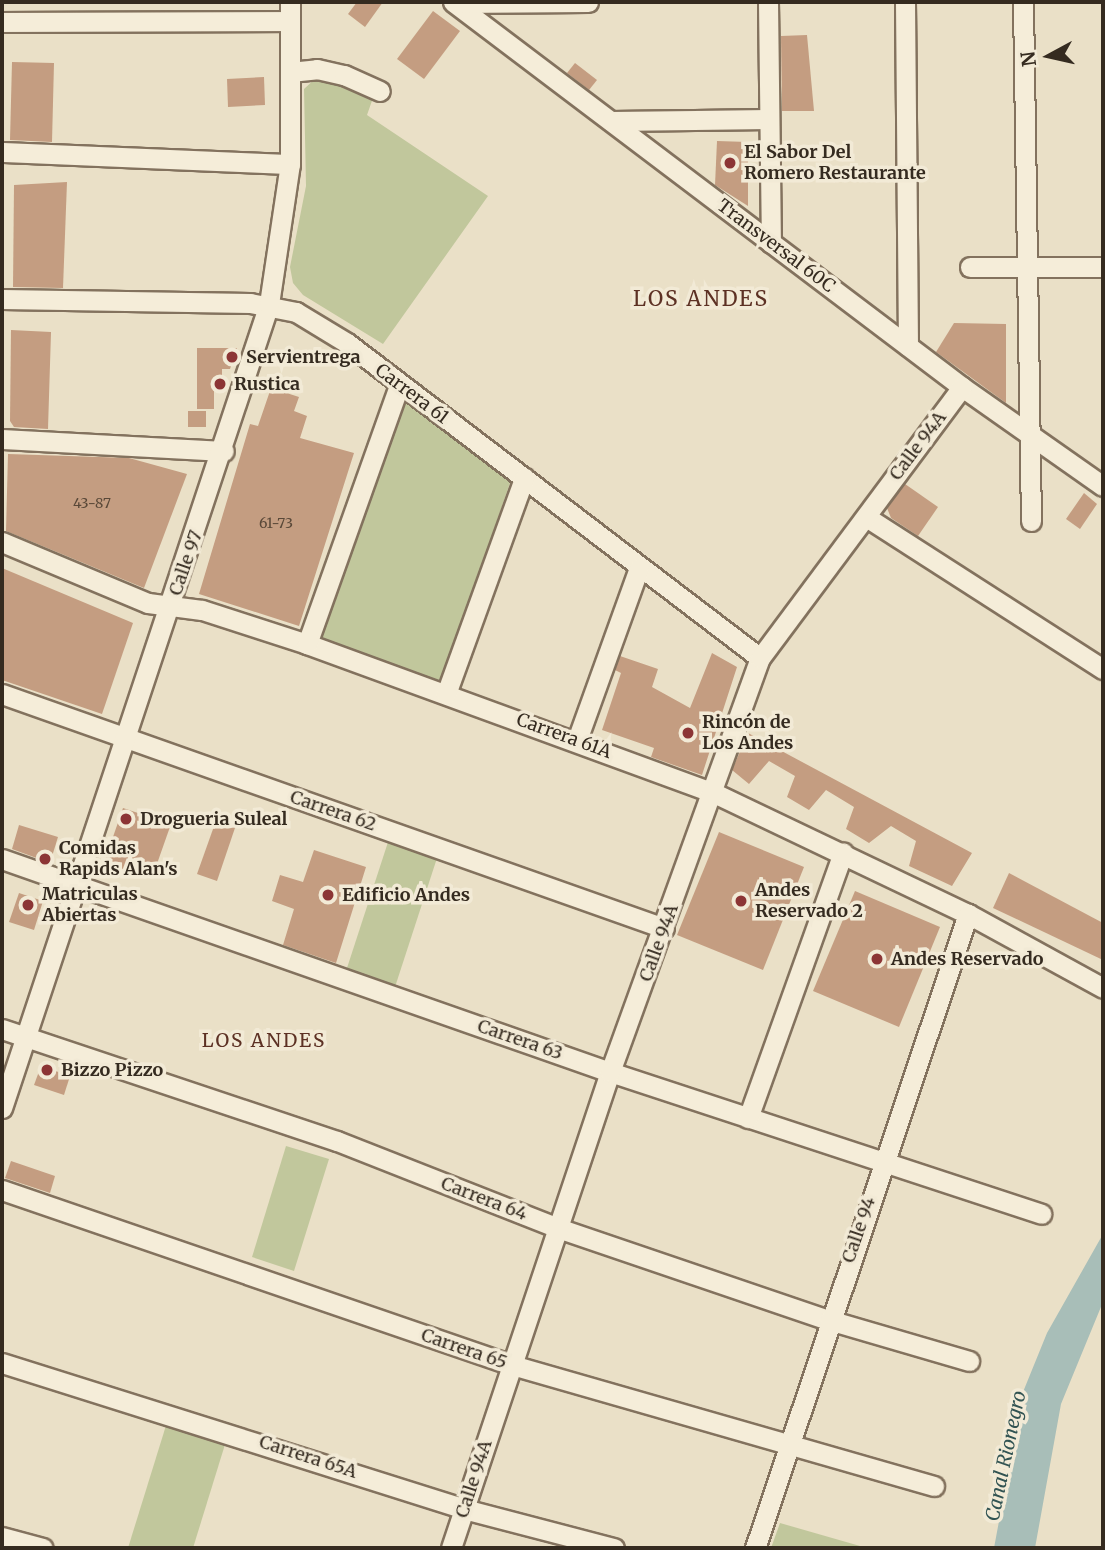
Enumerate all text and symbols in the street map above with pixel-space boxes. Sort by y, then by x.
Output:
north arrow [1014,21,1084,91]
text: N [1015,50,1041,68]
place label: El Sabor Del Romero Restaurante [744,142,926,184]
marker: El Sabor Del Romero Restaurante [722,155,738,171]
street label: Transversal 60C [713,195,839,297]
district label: LOS ANDES [634,286,768,312]
place label: Servientrega [246,346,360,368]
marker: Servientrega [224,349,240,365]
street label: Carrera 61 [371,359,453,429]
place label: Rustica [234,373,300,395]
marker: Rustica [212,376,228,392]
street label: Calle 94A [885,407,951,485]
house number: 43-87 [73,495,111,511]
house number: 61-73 [259,515,293,531]
street label: Calle 97 [165,528,207,598]
street label: Carrera 61A [514,709,614,763]
place label: Rincón de Los Andes [702,712,793,754]
marker: Rincón de Los Andes [680,725,696,741]
street label: Carrera 62 [287,786,379,836]
place label: Drogueria Suleal [140,808,287,830]
marker: Drogueria Suleal [118,811,134,827]
place label: Comidas Rapids Alan's [59,838,177,880]
marker: Comidas Rapids Alan's [37,851,53,867]
place label: Andes Reservado 2 [755,880,863,922]
place label: Matriculas Abiertas [42,884,138,926]
place label: Edificio Andes [342,884,470,906]
marker: Edificio Andes [320,887,336,903]
marker: Andes Reservado 2 [733,893,749,909]
marker: Matriculas Abiertas [20,897,36,913]
street label: Calle 94A [635,902,683,984]
place label: Andes Reservado [891,948,1044,970]
marker: Andes Reservado [869,951,885,967]
street label: Carrera 63 [475,1015,565,1065]
district label: LOS ANDES [203,1030,325,1052]
place label: Bizzo Pizzo [61,1059,163,1081]
marker: Bizzo Pizzo [39,1062,55,1078]
street label: Carrera 64 [438,1173,530,1225]
street label: Calle 94 [838,1194,880,1266]
street label: Carrera 65 [418,1324,510,1374]
water label: Canal Rionegro [981,1389,1031,1523]
street label: Carrera 65A [256,1431,360,1483]
street label: Calle 94A [451,1437,497,1521]

